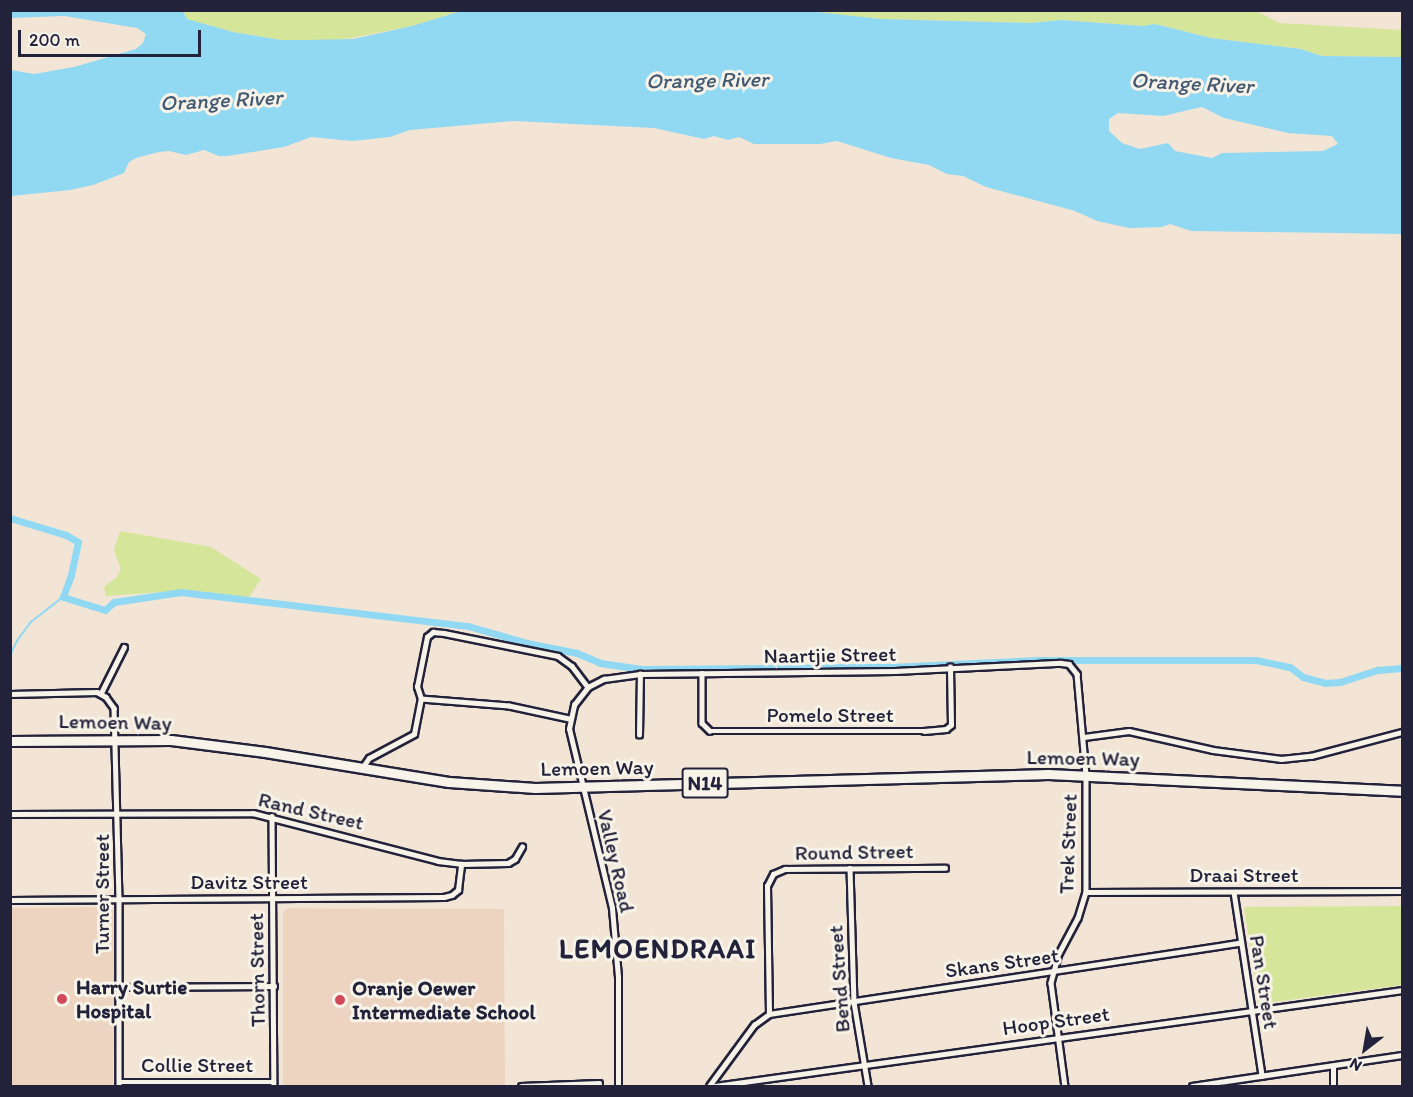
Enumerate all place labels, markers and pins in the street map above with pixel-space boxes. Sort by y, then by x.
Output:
place label: Harry Surtie Hospital [76,974,187,1024]
place label: Oranje Oewer Intermediate School [352,975,535,1025]
marker: Harry Surtie Hospital [53,990,71,1008]
marker: Oranje Oewer Intermediate School [333,993,347,1007]

